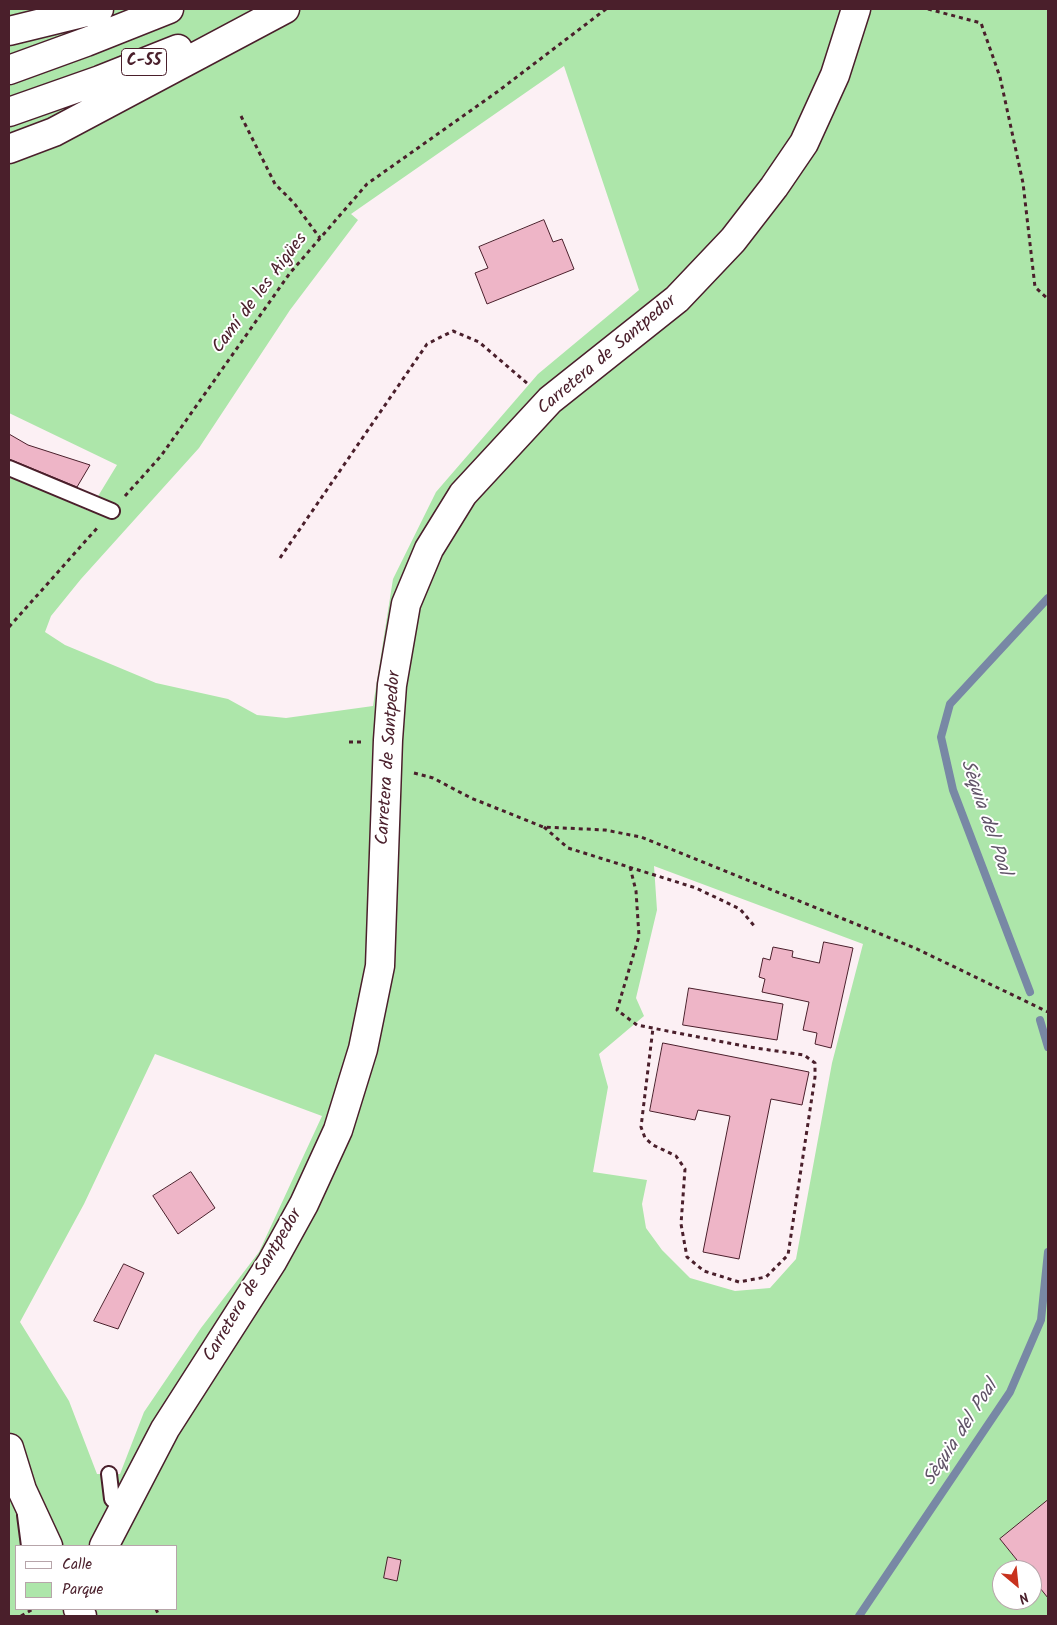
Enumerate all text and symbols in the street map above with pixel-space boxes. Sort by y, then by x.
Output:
road number: C-55 [122,48,166,76]
street label: Camí de les Aigües [209,230,313,358]
street label: Carretera de Santpedor [534,292,682,420]
street label: Carretera de Santpedor [373,670,407,846]
water label: Sèquia del Poal [954,757,1014,879]
street label: Carretera de Santpedor [200,1206,308,1366]
water label: Sèquia del Poal [920,1377,1004,1491]
legend [15,1545,178,1610]
text: Calle [62,1553,92,1577]
north arrow [992,1560,1042,1610]
text: Parque [62,1578,103,1602]
text: N [1015,1586,1033,1609]

